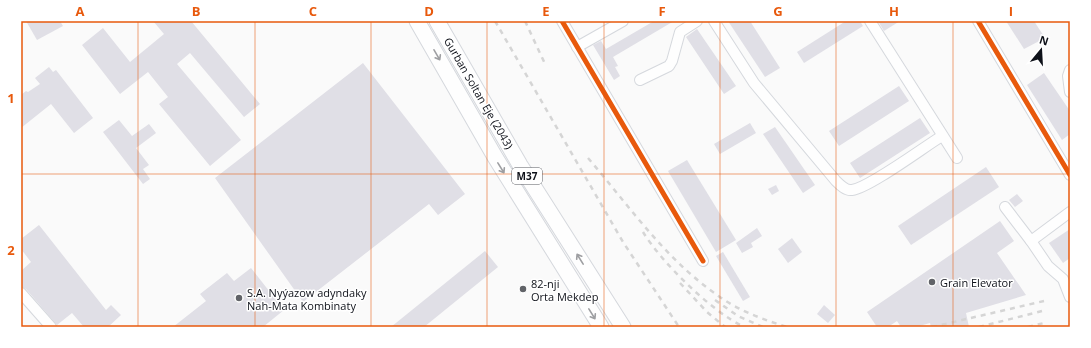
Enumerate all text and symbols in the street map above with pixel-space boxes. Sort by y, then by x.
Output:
text: A [76,2,85,20]
text: B [192,2,201,20]
text: C [309,2,317,20]
text: D [424,2,434,20]
text: E [542,2,550,20]
text: F [658,2,666,20]
text: G [773,2,783,20]
text: H [889,2,899,20]
text: I [1009,2,1013,20]
north arrow [1021,30,1061,70]
text: N [1038,31,1051,49]
street label: Gurban Soltan Eje (2043) [441,35,517,151]
one-way arrow [433,49,441,61]
text: 1 [7,89,15,107]
one-way arrow [497,162,505,173]
road number: M37 [512,168,542,184]
text: 2 [7,241,15,259]
one-way arrow [576,254,584,265]
place label: Grain Elevator [940,275,1013,290]
place label: 82-nji Orta Mekdep [531,276,599,304]
marker: Grain Elevator [927,277,937,287]
marker: 82-nji Orta Mekdep [518,284,528,294]
place label: S.A. Nyýazow adyndaky Nah-Mata Kombinaty [247,285,367,313]
marker: S.A. Nyýazow adyndaky Nah-Mata Kombinaty [234,293,244,303]
one-way arrow [589,308,597,320]

